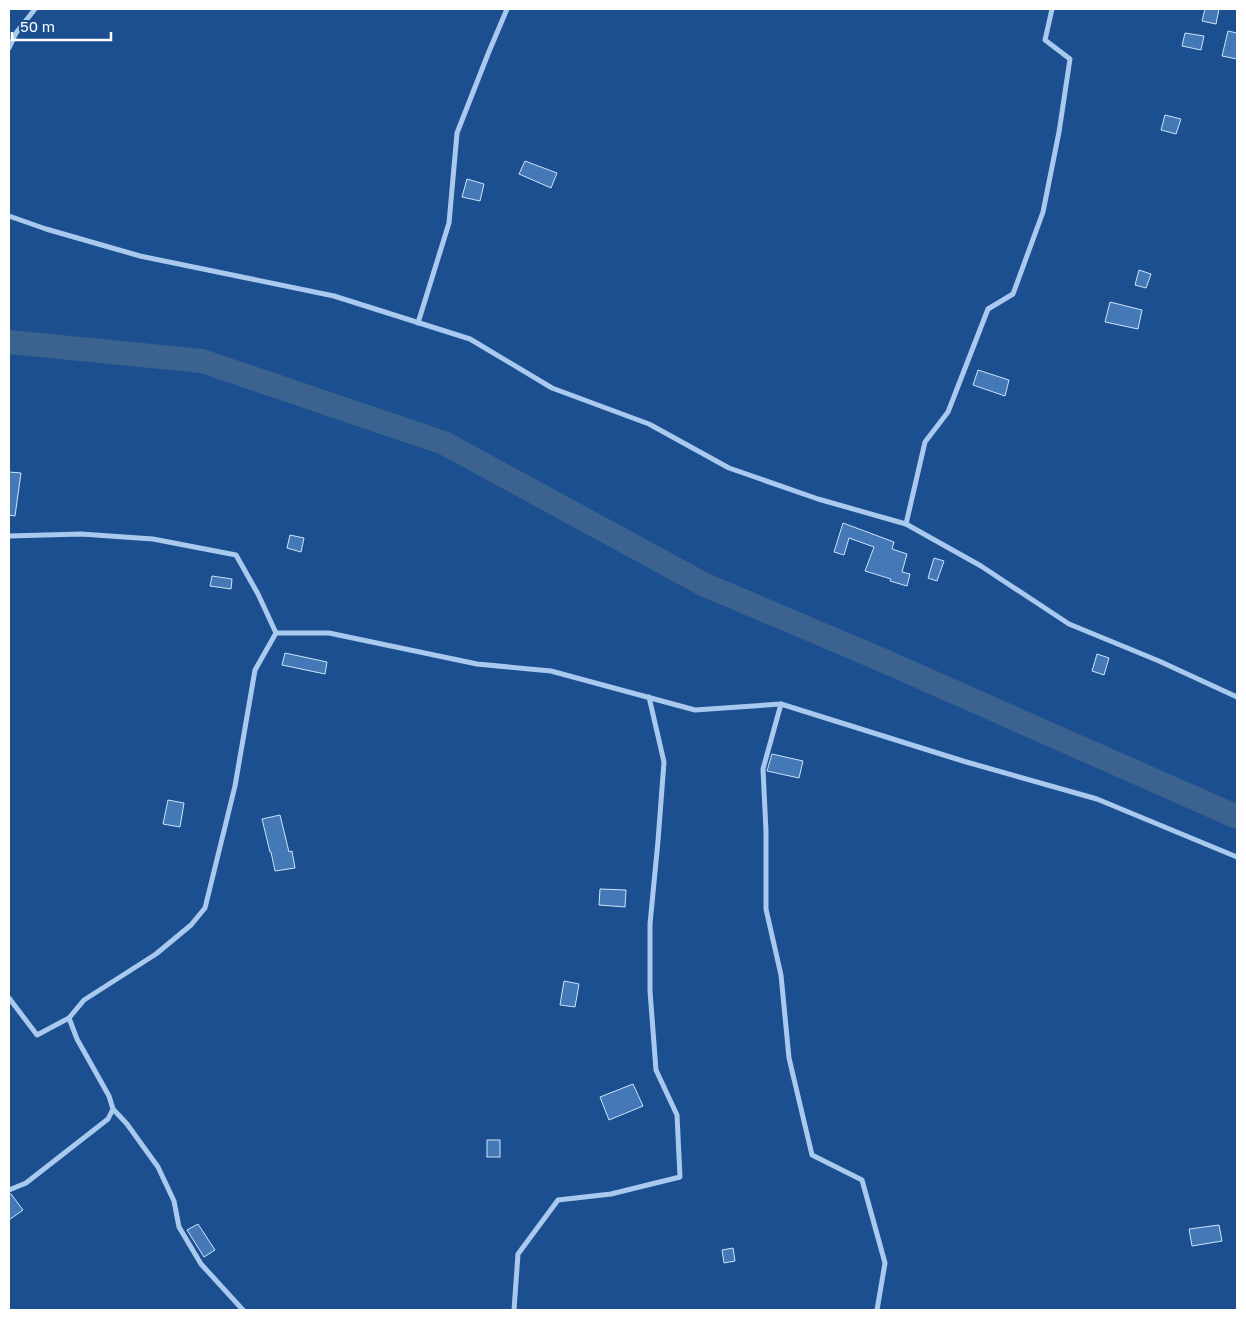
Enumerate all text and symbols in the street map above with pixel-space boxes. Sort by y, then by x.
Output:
scale bar [12,10,111,42]
text: 50 m [20,17,55,35]

